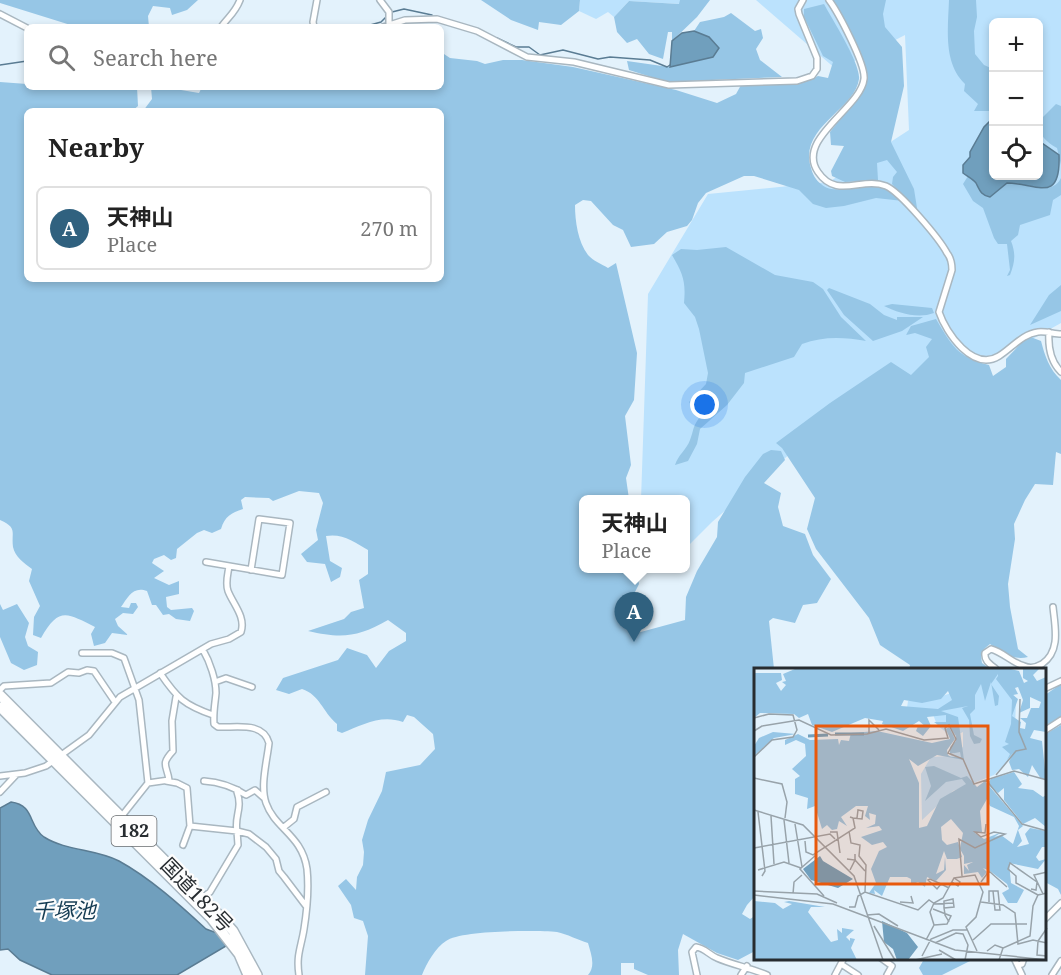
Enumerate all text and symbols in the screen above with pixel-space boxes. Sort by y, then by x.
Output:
map controls [989,18,1043,180]
button: + [989,18,1043,72]
search box [24,24,444,90]
icon: search [45,41,78,74]
text: Search here [93,42,218,72]
button: − [989,72,1043,126]
button: locate [989,126,1043,180]
text: Nearby [48,129,144,165]
text: 天神山 [107,201,173,231]
text: A [62,215,77,242]
text: 270 m [360,215,418,242]
text: Place [107,231,157,258]
your location [690,390,719,419]
popup [579,495,690,573]
text: 天神山 [601,507,668,537]
text: Place [601,537,652,564]
pin: A [614,592,654,642]
inset map [754,668,1046,960]
road number: 182 [112,816,156,846]
street label: 国道182号 [155,852,240,938]
water label: 千塚池 [33,896,97,924]

